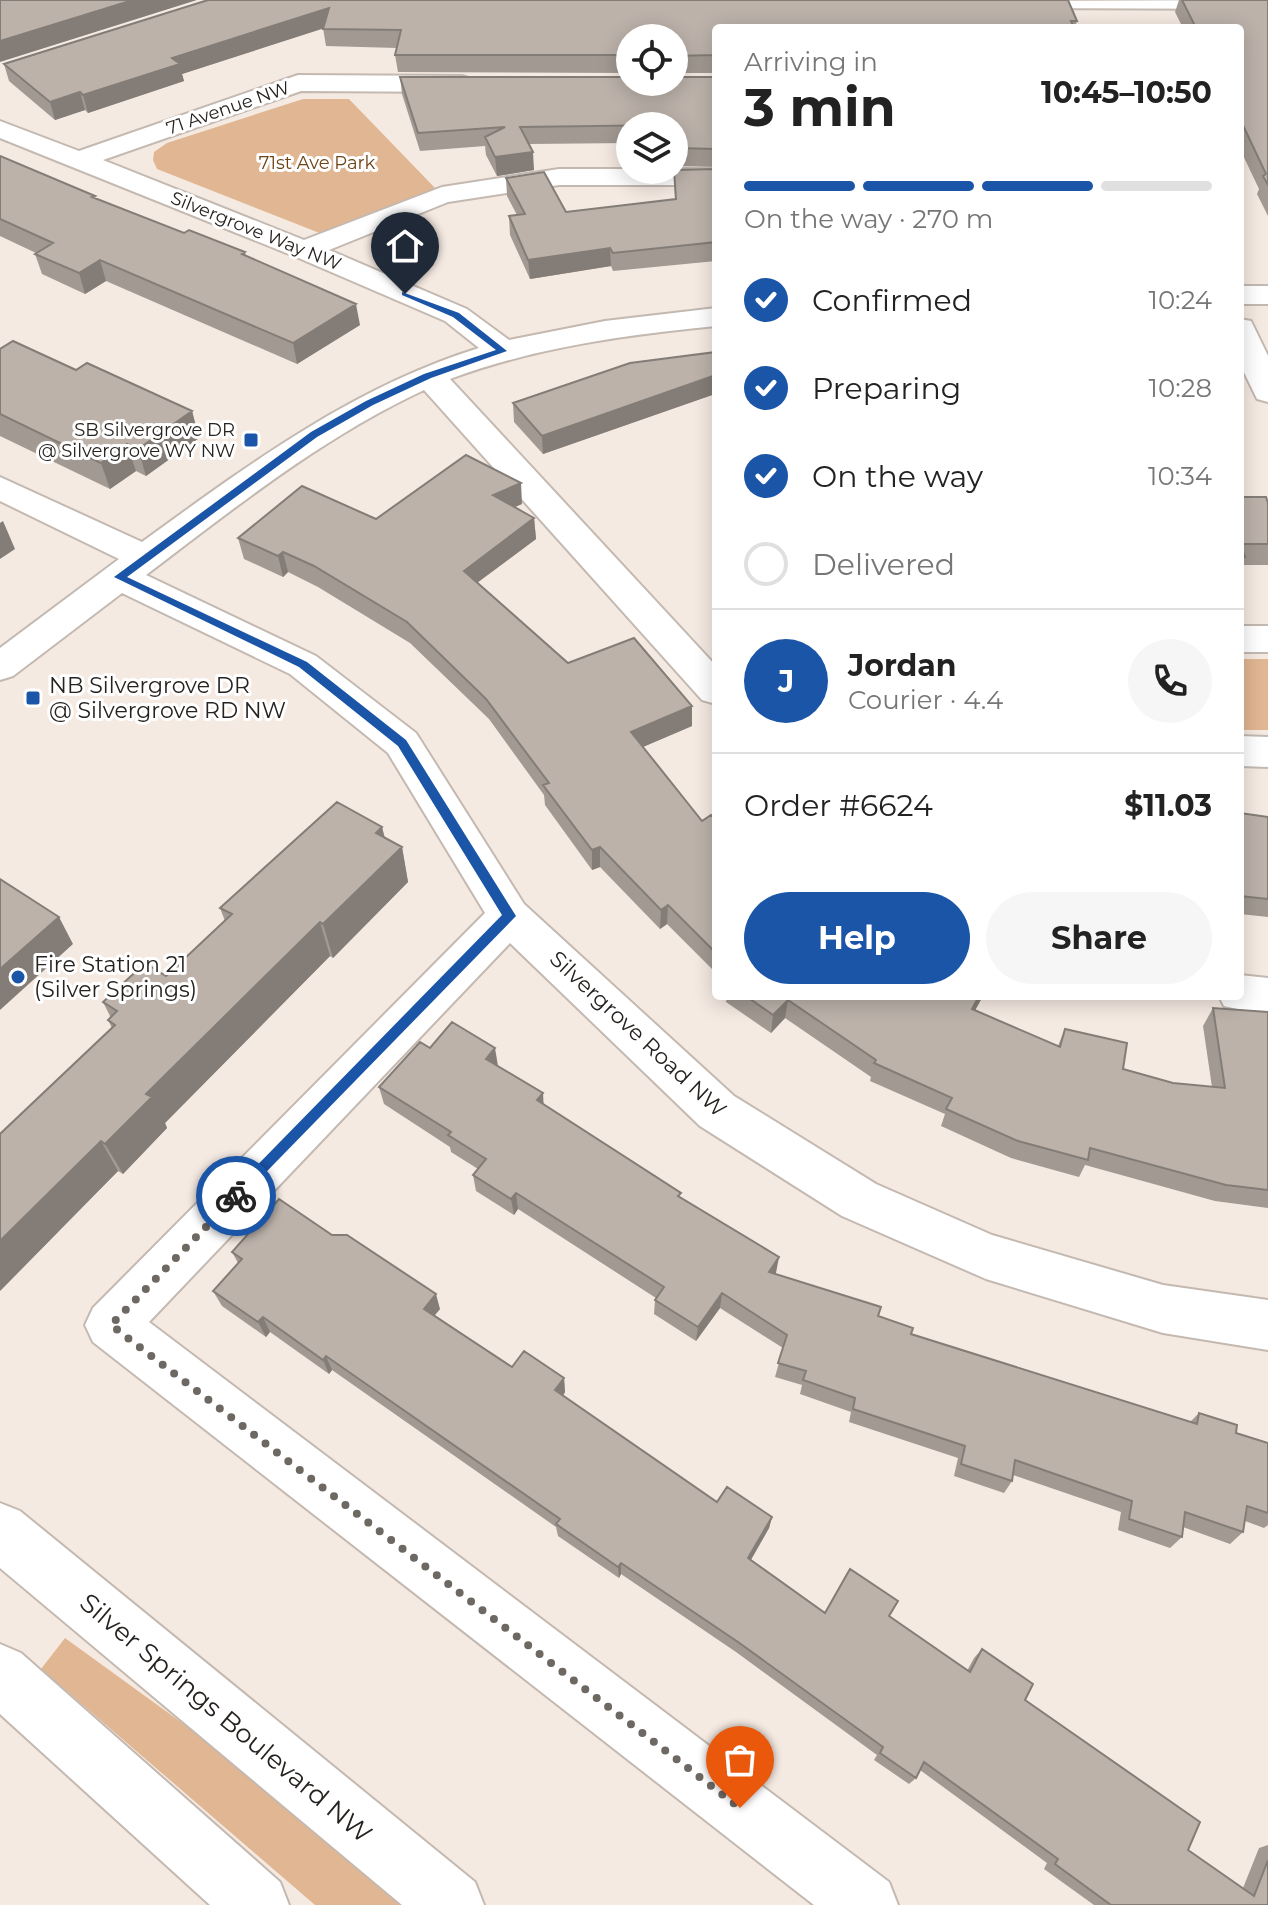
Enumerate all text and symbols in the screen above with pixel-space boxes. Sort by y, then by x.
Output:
map controls [616,24,688,184]
button: locate [616,24,688,96]
text: Arriving in [744,46,878,78]
text: 10:45–10:50 [1041,74,1212,111]
text: 3 min [744,76,896,139]
street label: 71 Avenue NW [163,77,293,139]
button: layers [616,112,688,184]
park label: 71st Ave Park [259,152,376,174]
street label: Silvergrove Way NW [168,187,344,275]
text: On the way · 270 m [744,203,993,235]
pin [371,212,439,294]
icon: home [383,224,427,268]
icon: check [744,278,788,322]
text: Confirmed [812,282,972,319]
text: 10:24 [1149,284,1212,316]
icon: check [744,366,788,410]
text: Preparing [812,370,961,407]
text: 10:28 [1149,372,1212,404]
place label: SB Silvergrove DR @ Silvergrove WY NW [38,419,235,462]
marker: SB Silvergrove DR @ Silvergrove WY NW [242,431,260,449]
icon: check [744,454,788,498]
text: On the way [812,458,983,495]
text: 10:34 [1148,460,1212,492]
text: Delivered [812,546,955,583]
button: phone [1128,639,1212,723]
text: Jordan [848,647,957,684]
text: J [778,663,794,700]
place label: NB Silvergrove DR @ Silvergrove RD NW [49,672,286,724]
text: Courier · 4.4 [848,684,1003,716]
marker: NB Silvergrove DR @ Silvergrove RD NW [24,689,42,707]
text: Order #6624 [744,787,933,824]
text: $11.03 [1124,787,1212,824]
button: Help [744,892,970,984]
button: Share [986,892,1212,984]
street label: Silvergrove Road NW [544,945,732,1123]
place label: Fire Station 21 (Silver Springs) [34,951,197,1003]
marker: Fire Station 21 (Silver Springs) [9,968,27,986]
courier [196,1156,276,1236]
icon: bike [214,1174,258,1218]
street label: Silver Springs Boulevard NW [74,1586,378,1850]
pin [706,1726,774,1808]
icon: bag [718,1738,762,1782]

